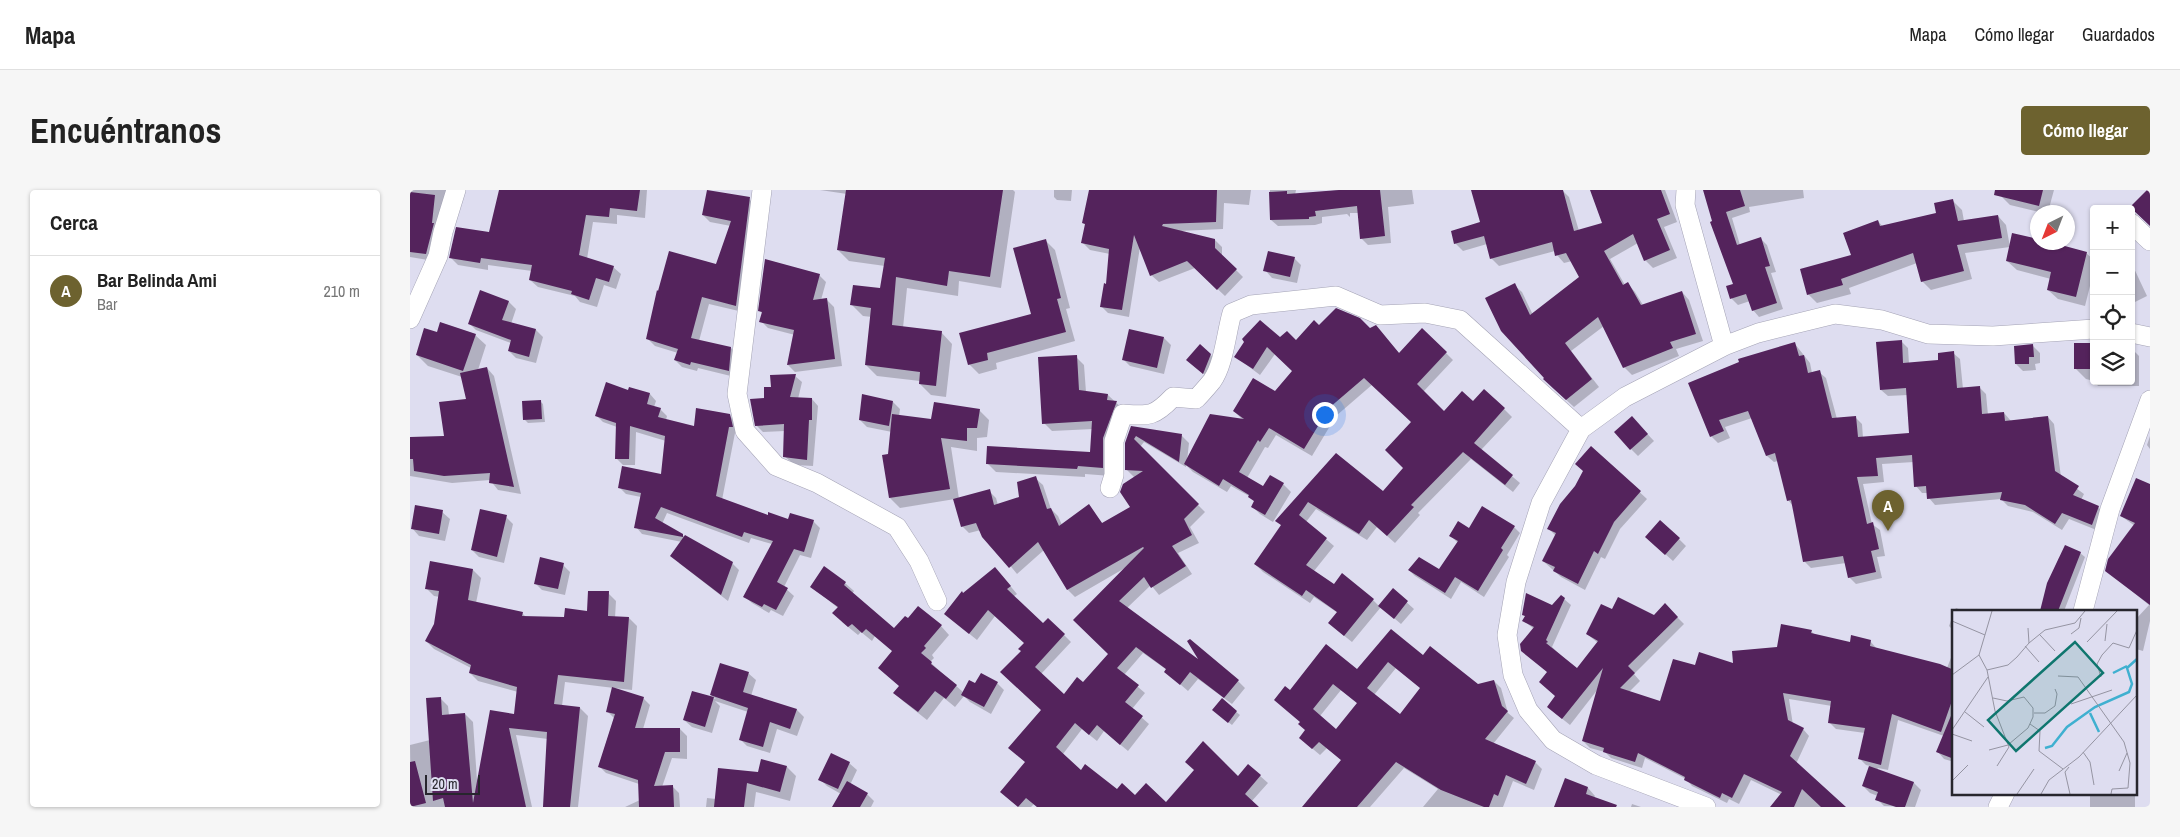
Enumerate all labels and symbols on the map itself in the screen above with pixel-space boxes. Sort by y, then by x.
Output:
north arrow [2030,205,2075,250]
your location [1312,402,1338,428]
pin: A [1872,490,1904,531]
inset map [1952,610,2138,794]
scale bar [425,772,480,795]

